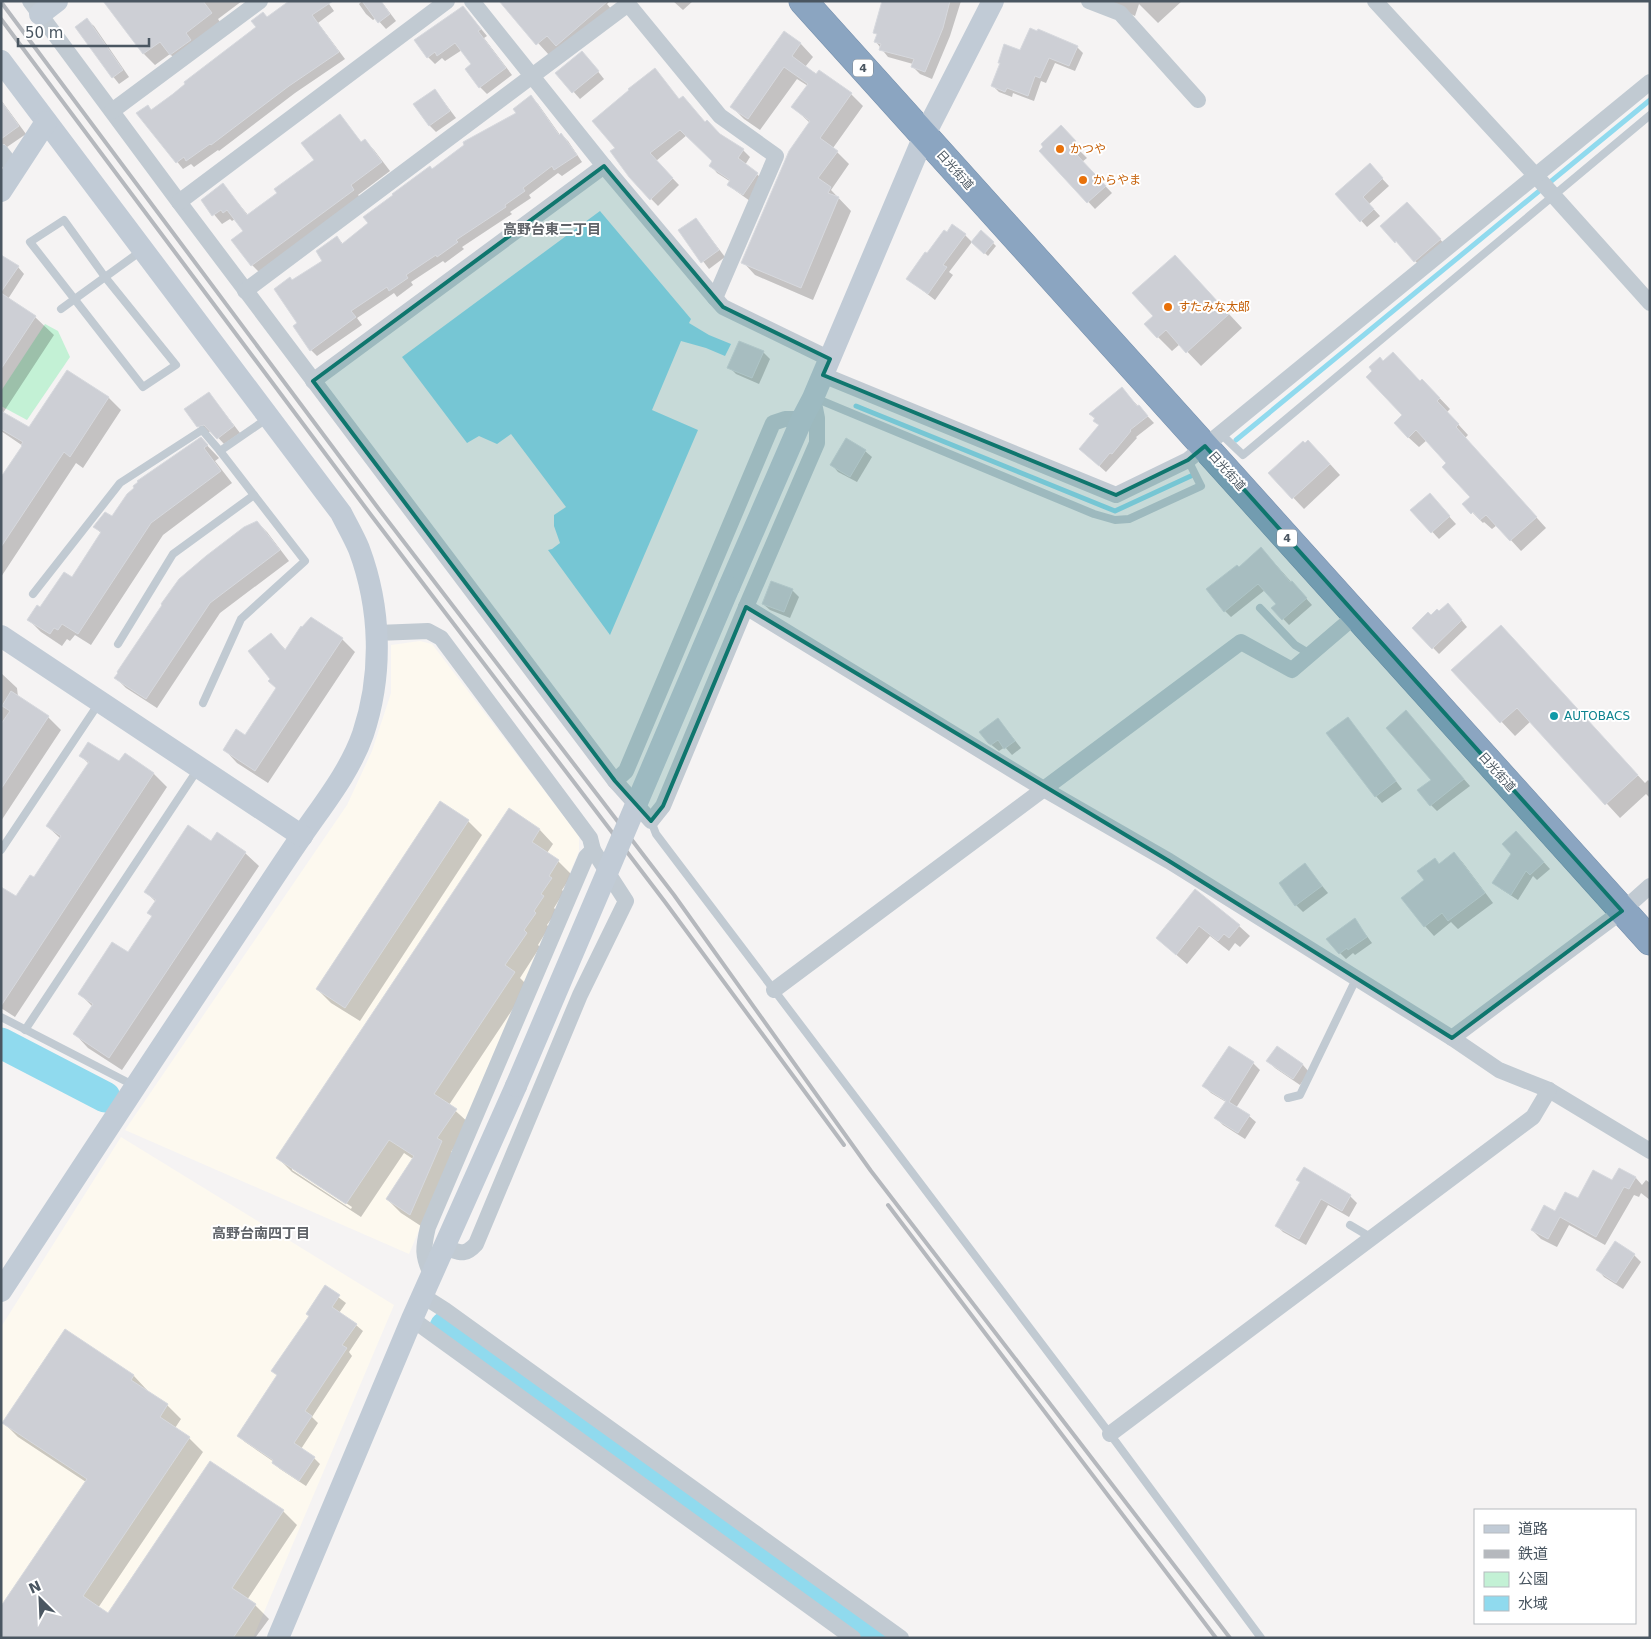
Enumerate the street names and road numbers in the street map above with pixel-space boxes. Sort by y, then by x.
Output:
road number: 4 [853,59,873,76]
street label: 日光街道 [934,147,976,193]
street label: 日光街道 [1206,448,1248,494]
road number: 4 [1277,530,1297,546]
street label: 日光街道 [1476,749,1518,795]

